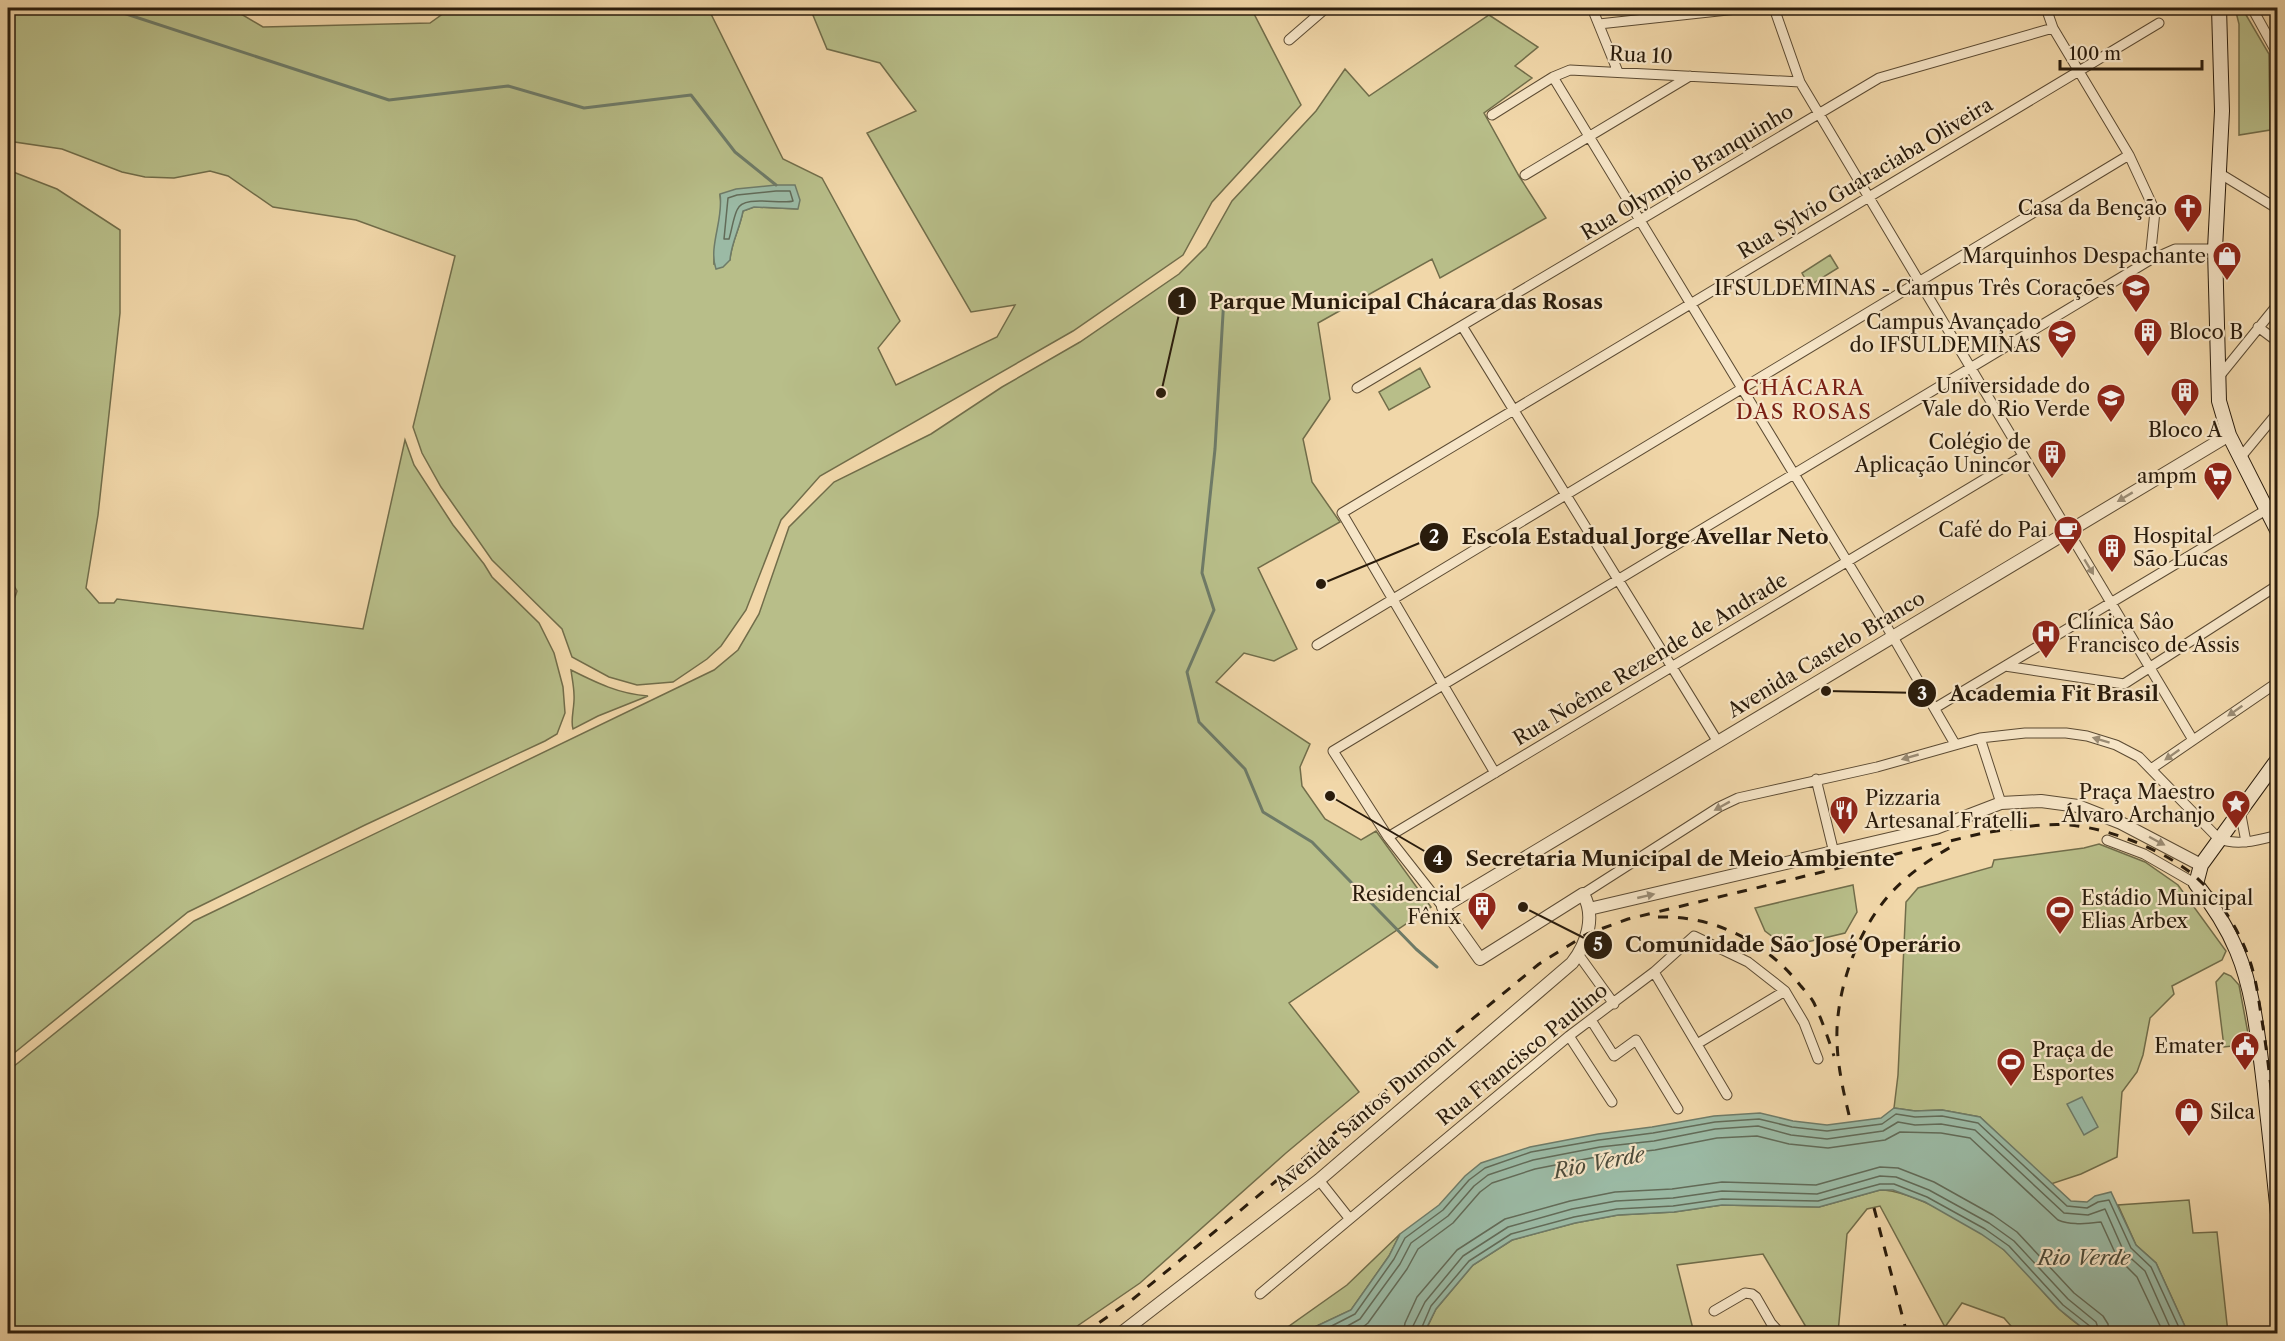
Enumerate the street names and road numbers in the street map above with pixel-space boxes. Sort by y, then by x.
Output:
street label: Rua 10 [1609,41,1673,69]
street label: Rua Sylvio Guaraciaba Oliveira [1733,92,1997,264]
street label: Rua Olympio Branquinho [1576,99,1798,245]
street label: Rua Noême Rezende de Andrade [1509,568,1791,750]
street label: Avenida Castelo Branco [1722,586,1929,723]
street label: Rua Francisco Paulino [1432,978,1612,1130]
street label: Avenida Santos Dumont [1269,1030,1460,1196]

